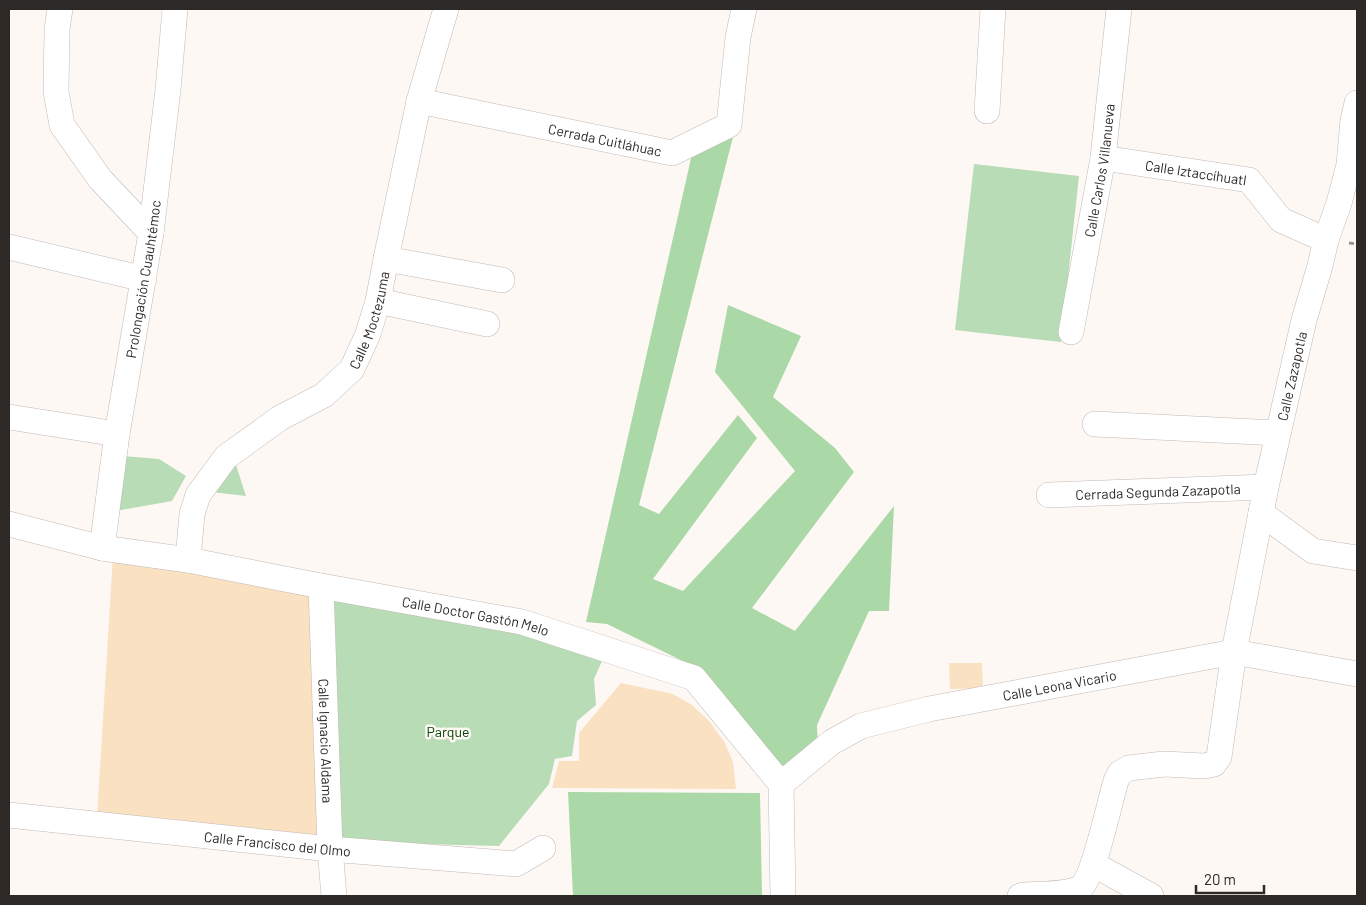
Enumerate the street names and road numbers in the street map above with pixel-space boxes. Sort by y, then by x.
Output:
street label: Calle Carlos Villanueva [1080,103,1117,239]
street label: Cerrada Cuitláhuac [547,119,663,159]
street label: Calle Iztaccíhuatl [1144,156,1248,188]
street label: Prolongación Cuauhtémoc [121,199,163,359]
street label: Calle Moctezuma [345,270,392,371]
street label: Calle Zazapotla [1273,329,1310,422]
street label: Cerrada Segunda Zazapotla [1075,479,1241,503]
street label: Calle Doctor Gastón Melo [401,592,552,639]
street label: Calle Leona Vicario [1001,666,1118,704]
street label: Calle Ignacio Aldama [316,678,337,804]
street label: Calle Francisco del Olmo [203,827,351,859]

